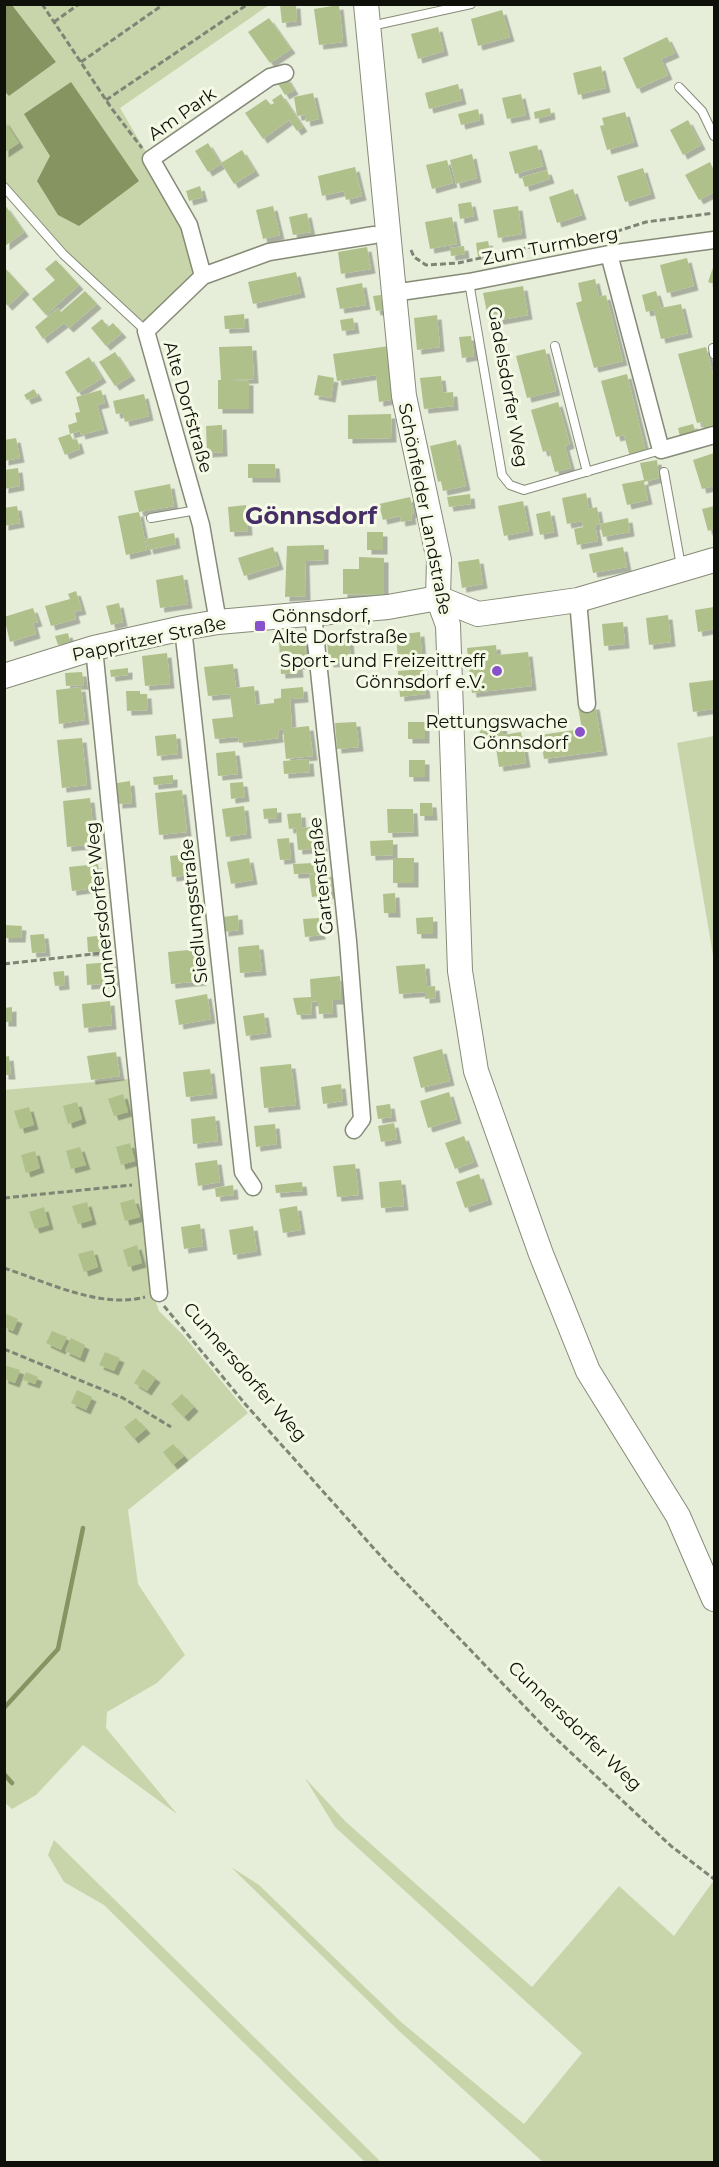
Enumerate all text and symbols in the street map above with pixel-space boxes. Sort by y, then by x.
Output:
street label: Am Park [144,83,220,145]
street label: Zum Turmberg [480,222,620,270]
street label: Gadelsdorfer Weg [483,305,533,469]
street label: Alte Dorfstraße [159,339,217,475]
street label: Schönfelder Landstraße [394,401,456,617]
district label: Gönnsdorf [245,501,379,530]
place label: Gönnsdorf, Alte Dorfstraße [272,605,408,648]
street label: Pappritzer Straße [70,612,228,666]
marker: Gönnsdorf, Alte Dorfstraße [253,619,267,633]
place label: Sport- und Freizeittreff Gönnsdorf e.V. [280,650,486,693]
marker: Sport- und Freizeittreff Gönnsdorf e.V. [490,664,504,678]
place label: Rettungswache Gönnsdorf [425,711,569,754]
marker: Rettungswache Gönnsdorf [573,725,587,739]
street label: Gartenstraße [304,816,338,936]
street label: Cunnersdorfer Weg [81,821,121,999]
street label: Siedlungsstraße [175,837,213,984]
street label: Cunnersdorfer Weg [179,1298,311,1446]
street label: Cunnersdorfer Weg [504,1656,646,1796]

